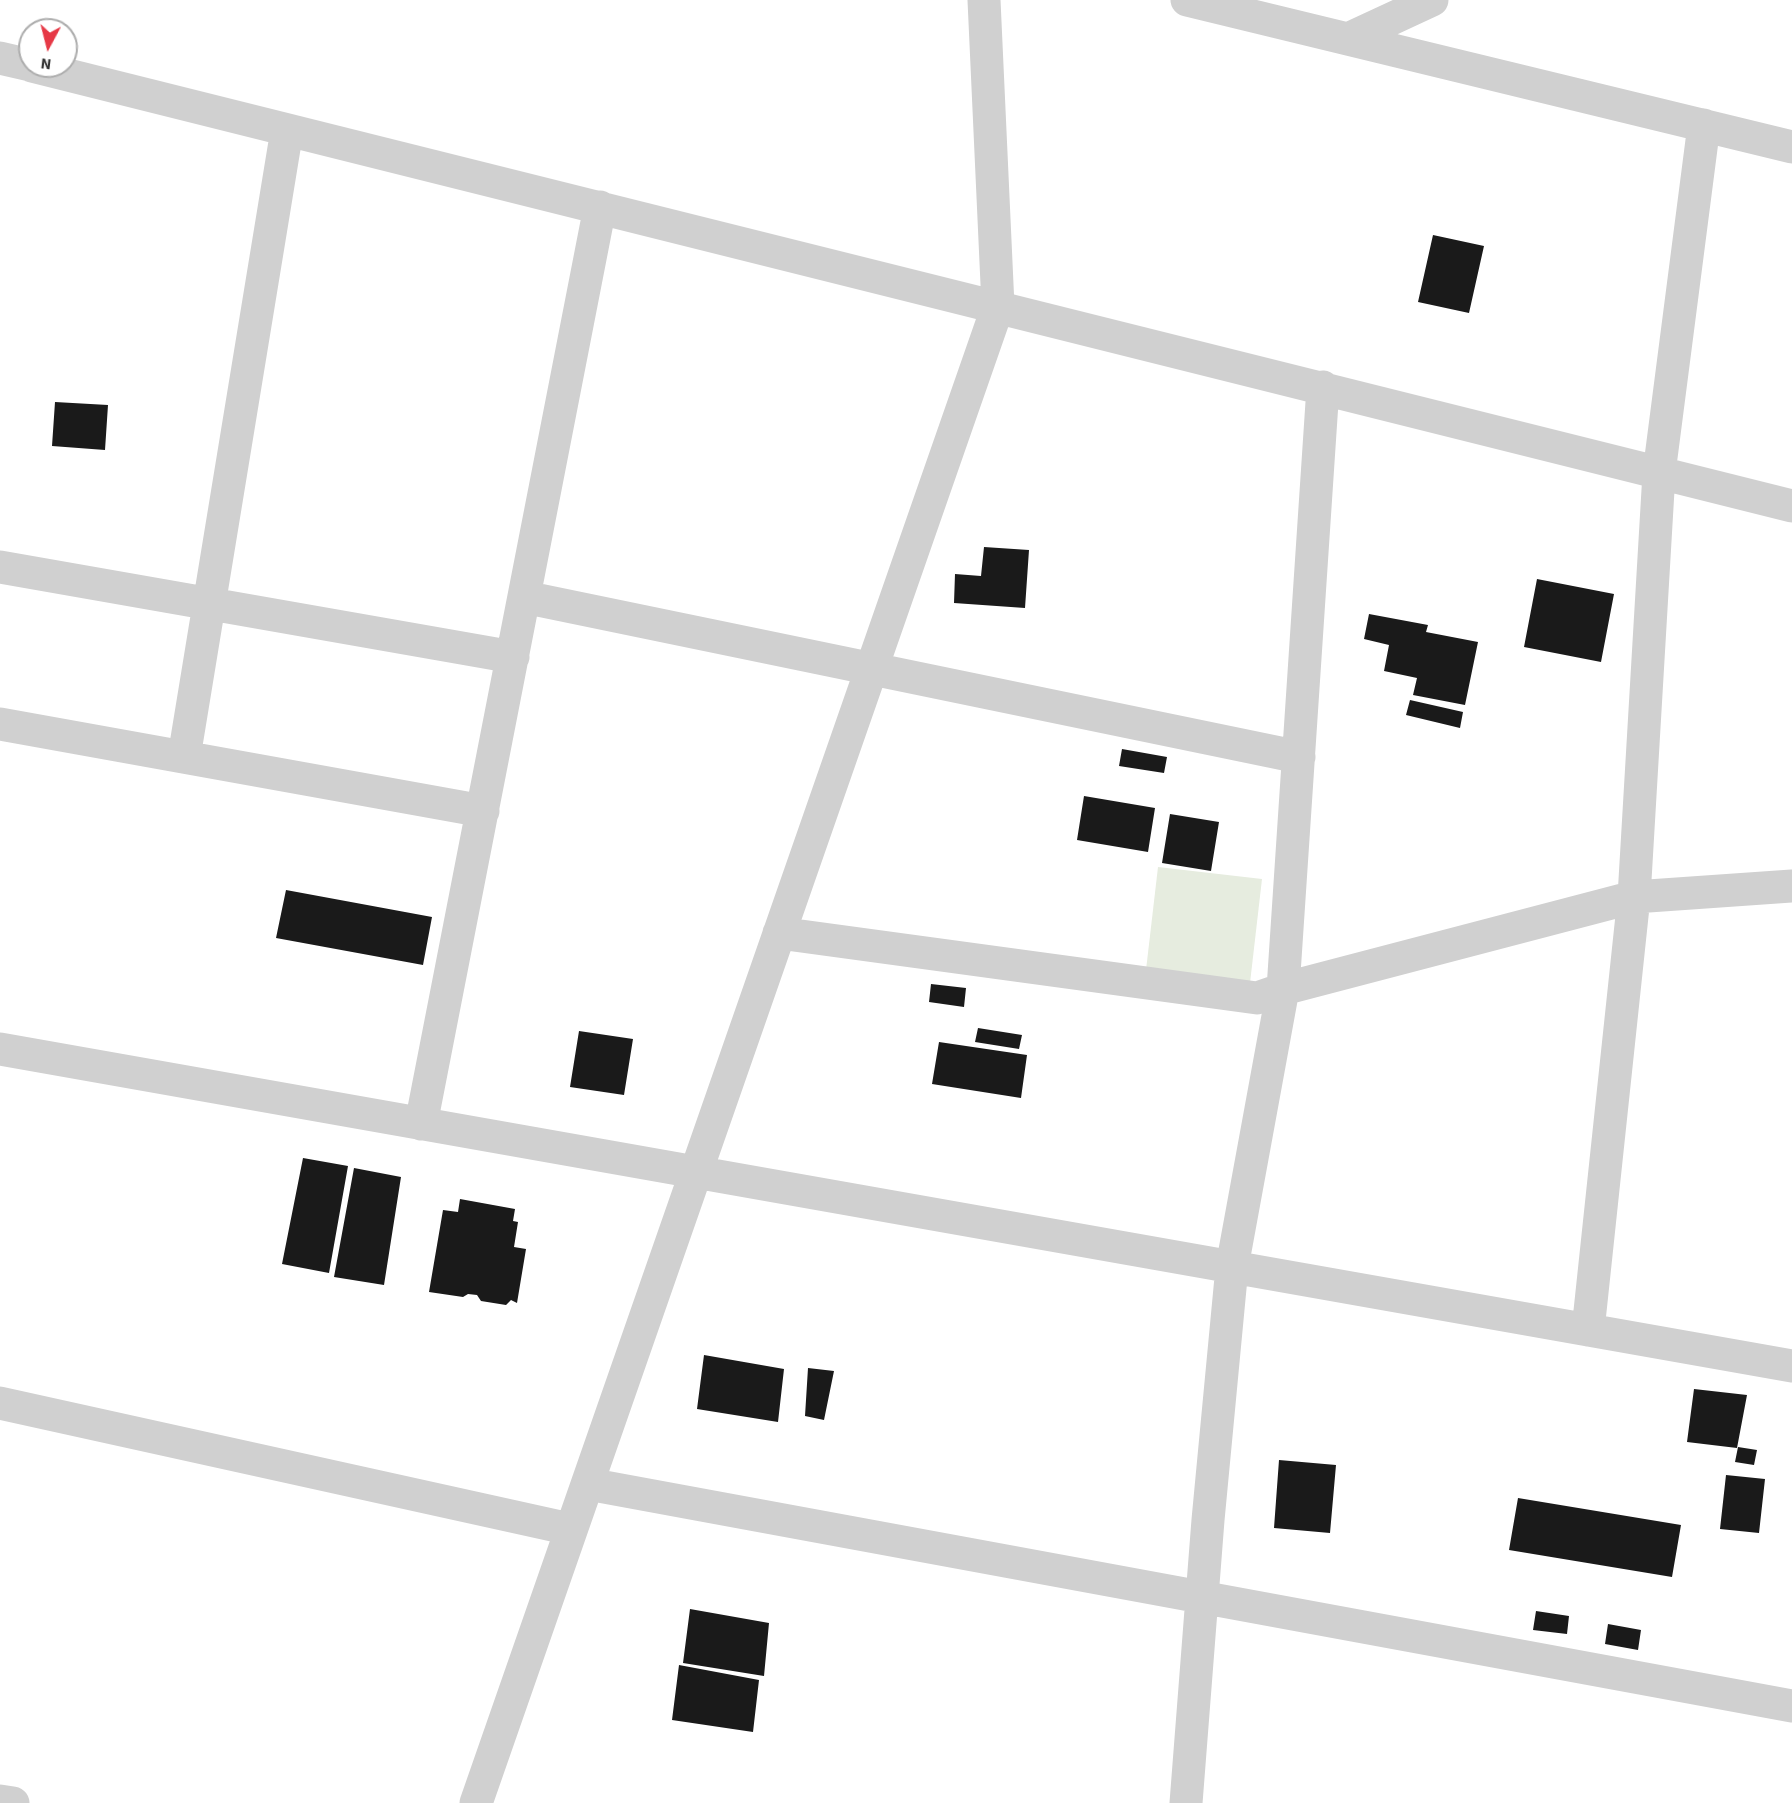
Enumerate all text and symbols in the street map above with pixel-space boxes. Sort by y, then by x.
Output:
north arrow [18,18,78,78]
text: N [39,52,53,75]

